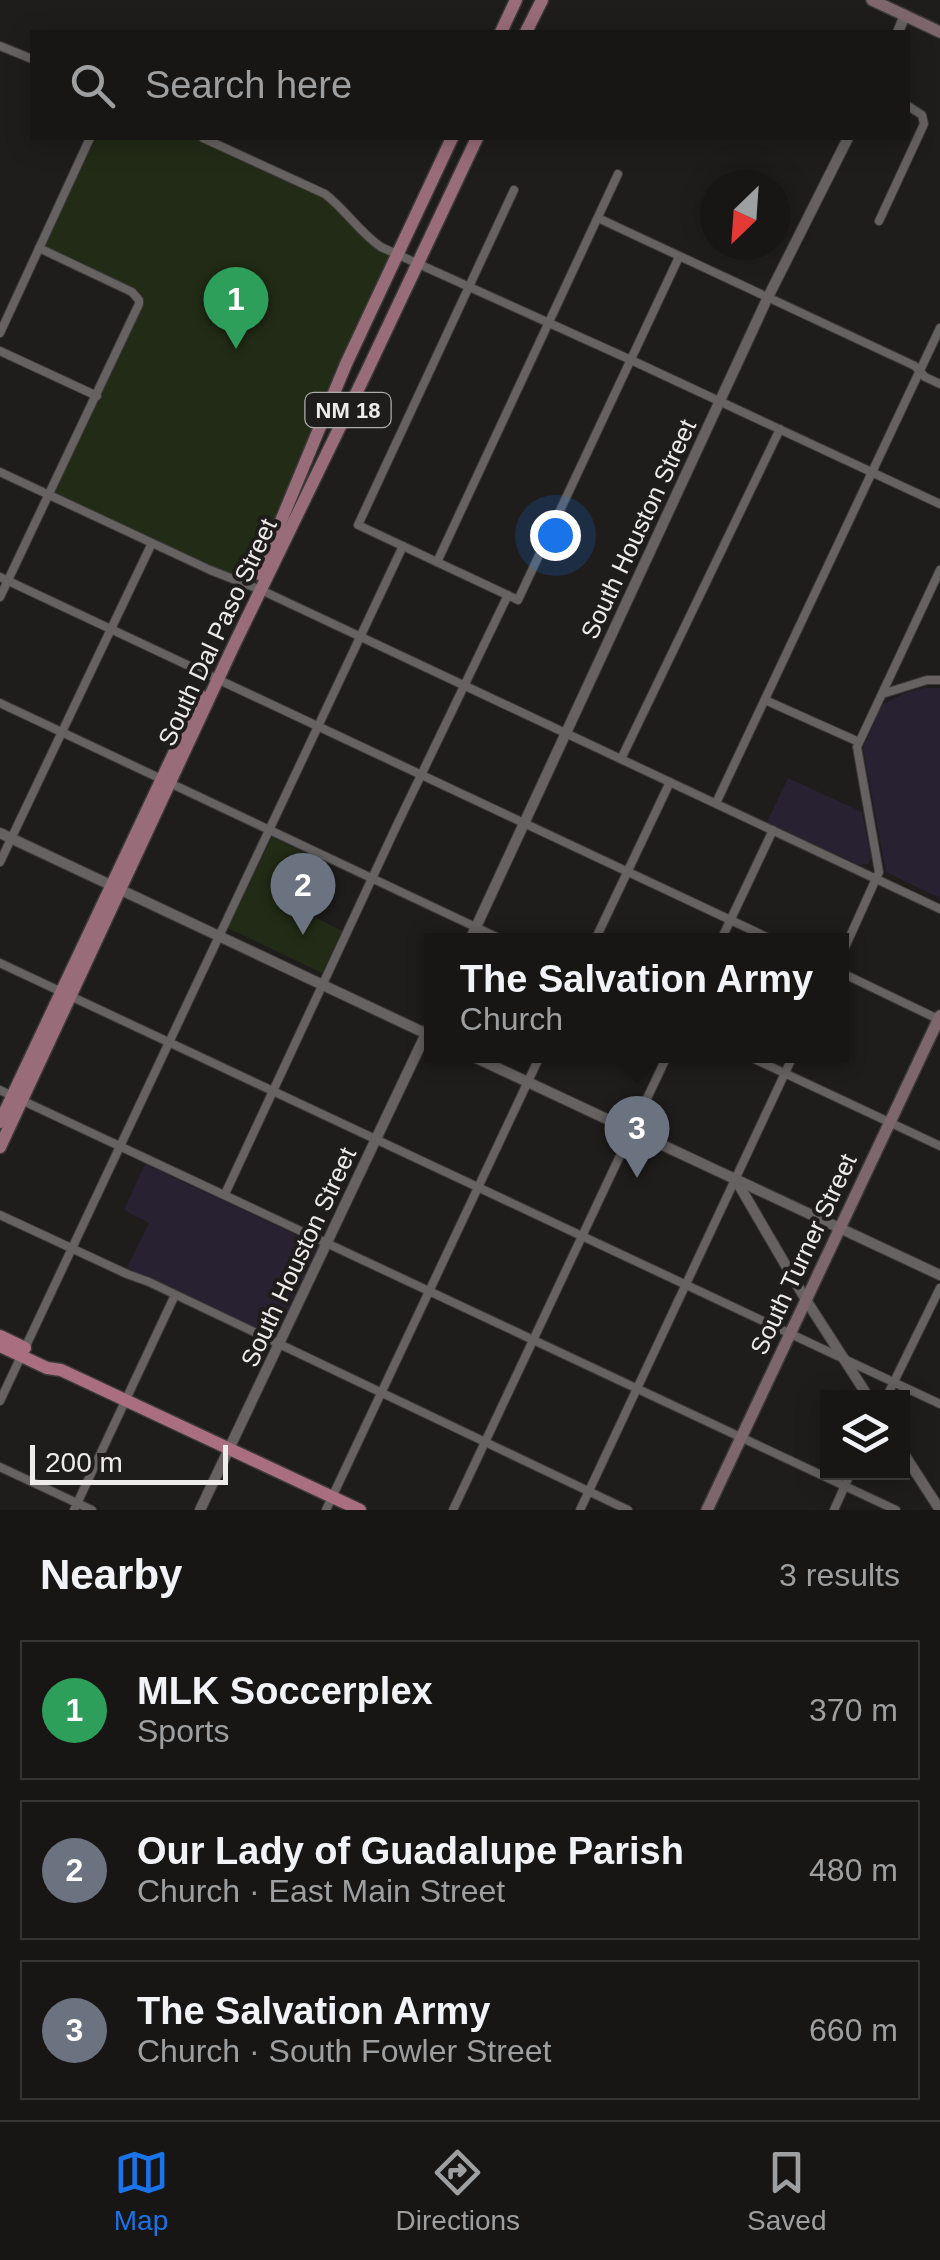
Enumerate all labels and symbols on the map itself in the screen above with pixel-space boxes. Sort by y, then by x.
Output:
north arrow [700,170,790,260]
pin: 1 [204,266,268,349]
road number: NM 18 [306,393,390,427]
street label: South Houston Street [575,415,701,643]
your location [530,510,581,561]
street label: South Dal Paso Street [152,514,282,750]
pin: 2 [270,852,336,935]
pin: 3 [604,1096,670,1178]
street label: South Houston Street [235,1143,361,1371]
street label: South Turner Street [744,1149,862,1359]
scale bar [30,1440,228,1484]

